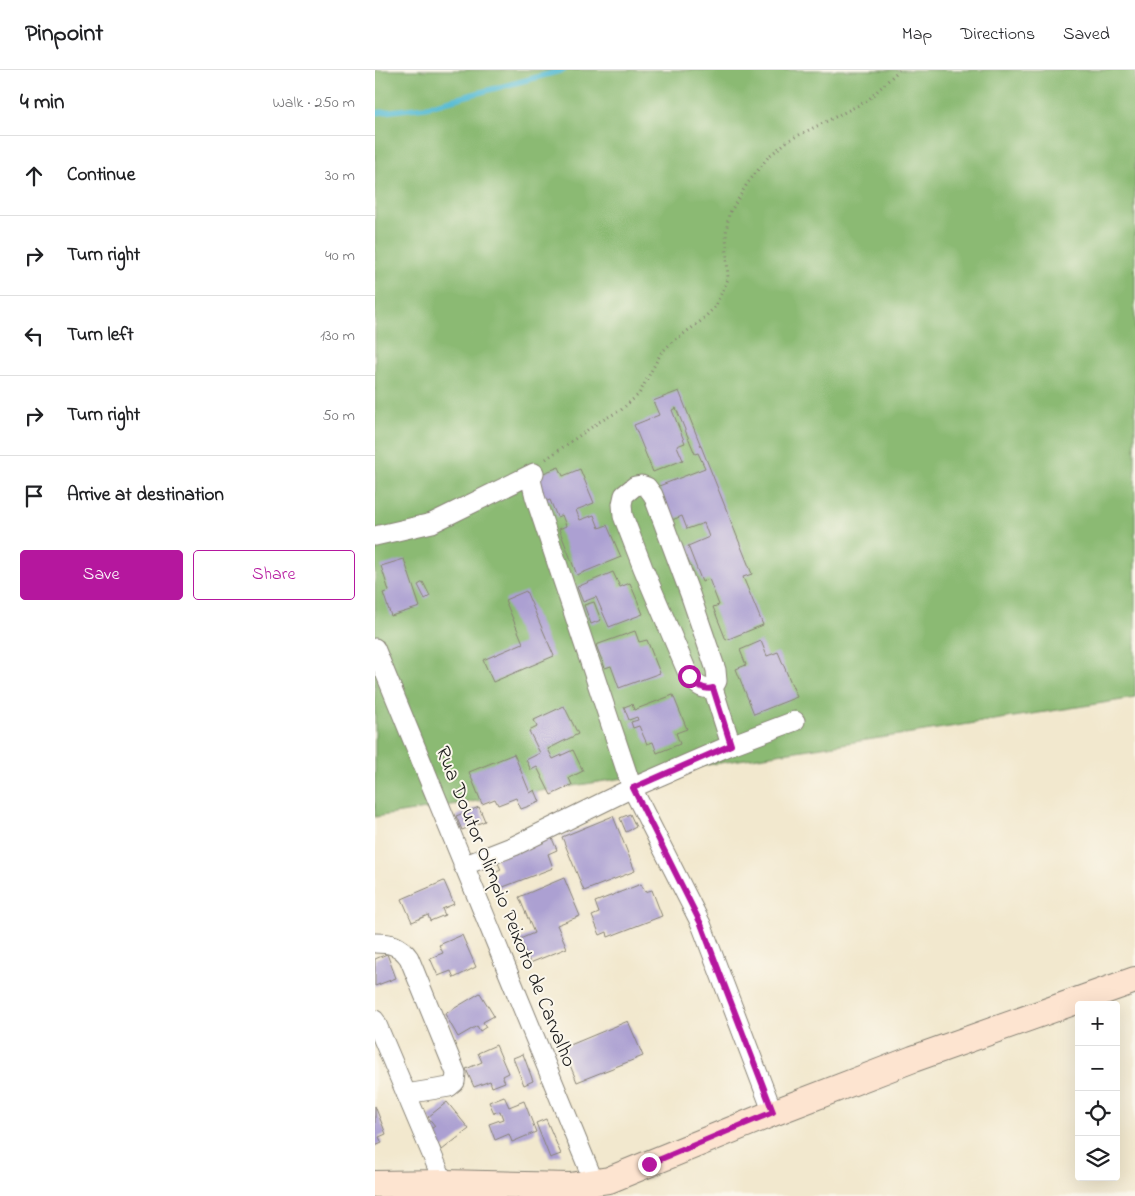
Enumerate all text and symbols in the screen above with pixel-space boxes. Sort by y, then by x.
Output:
text: Pinpoint [25,17,103,52]
text: Map [902,22,932,48]
text: Directions [960,22,1035,48]
text: Saved [1063,22,1110,48]
text: 4 min [20,88,64,118]
text: Walk · 250 m [272,91,355,115]
icon: ahead [20,162,48,190]
text: Continue [67,162,135,189]
text: 30 m [325,164,355,188]
icon: right [20,242,48,270]
text: Turn right [67,242,140,269]
text: 40 m [325,244,355,268]
icon: left [20,322,48,350]
text: Turn left [67,322,134,349]
text: 130 m [320,324,355,348]
icon: right [20,402,48,430]
text: Turn right [67,402,140,429]
text: 50 m [323,404,355,428]
icon: arrive [20,482,48,510]
text: Arrive at destination [67,482,224,509]
button: Save [20,550,183,600]
button: Share [193,550,355,600]
route start [678,665,701,688]
street label: Rua Doutor Olimpio Peixoto de Carvalho [427,742,583,1072]
map controls [1075,1001,1120,1181]
button: + [1075,1001,1120,1046]
button: − [1075,1046,1120,1091]
button: locate [1075,1091,1120,1136]
button: layers [1075,1136,1120,1181]
route end [638,1153,661,1176]

